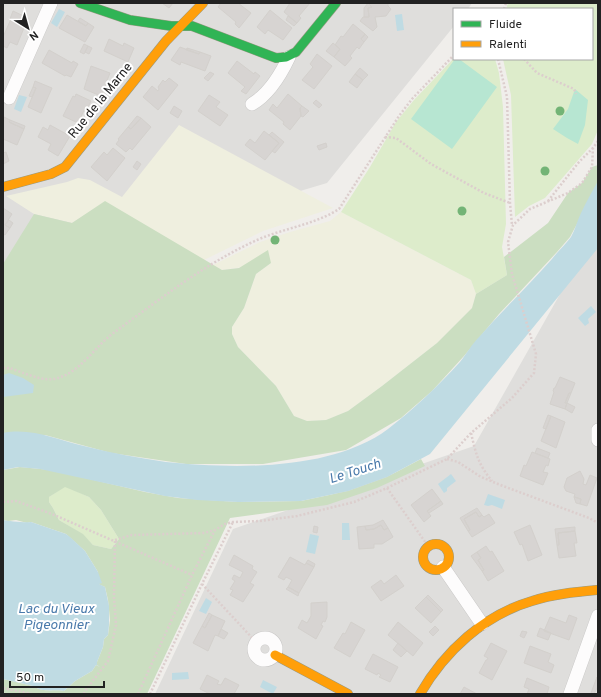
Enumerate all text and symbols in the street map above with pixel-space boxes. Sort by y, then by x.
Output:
north arrow [8,8,48,48]
legend [453,8,593,60]
text: Fluide [489,17,522,33]
text: N [26,27,41,43]
text: Ralenti [489,37,527,53]
street label: Rue de la Marne [66,60,136,142]
water label: Le Touch [327,456,383,488]
water label: Lac du Vieux Pigeonnier [18,601,95,634]
scale bar [10,663,104,689]
text: 50 m [16,670,44,686]

